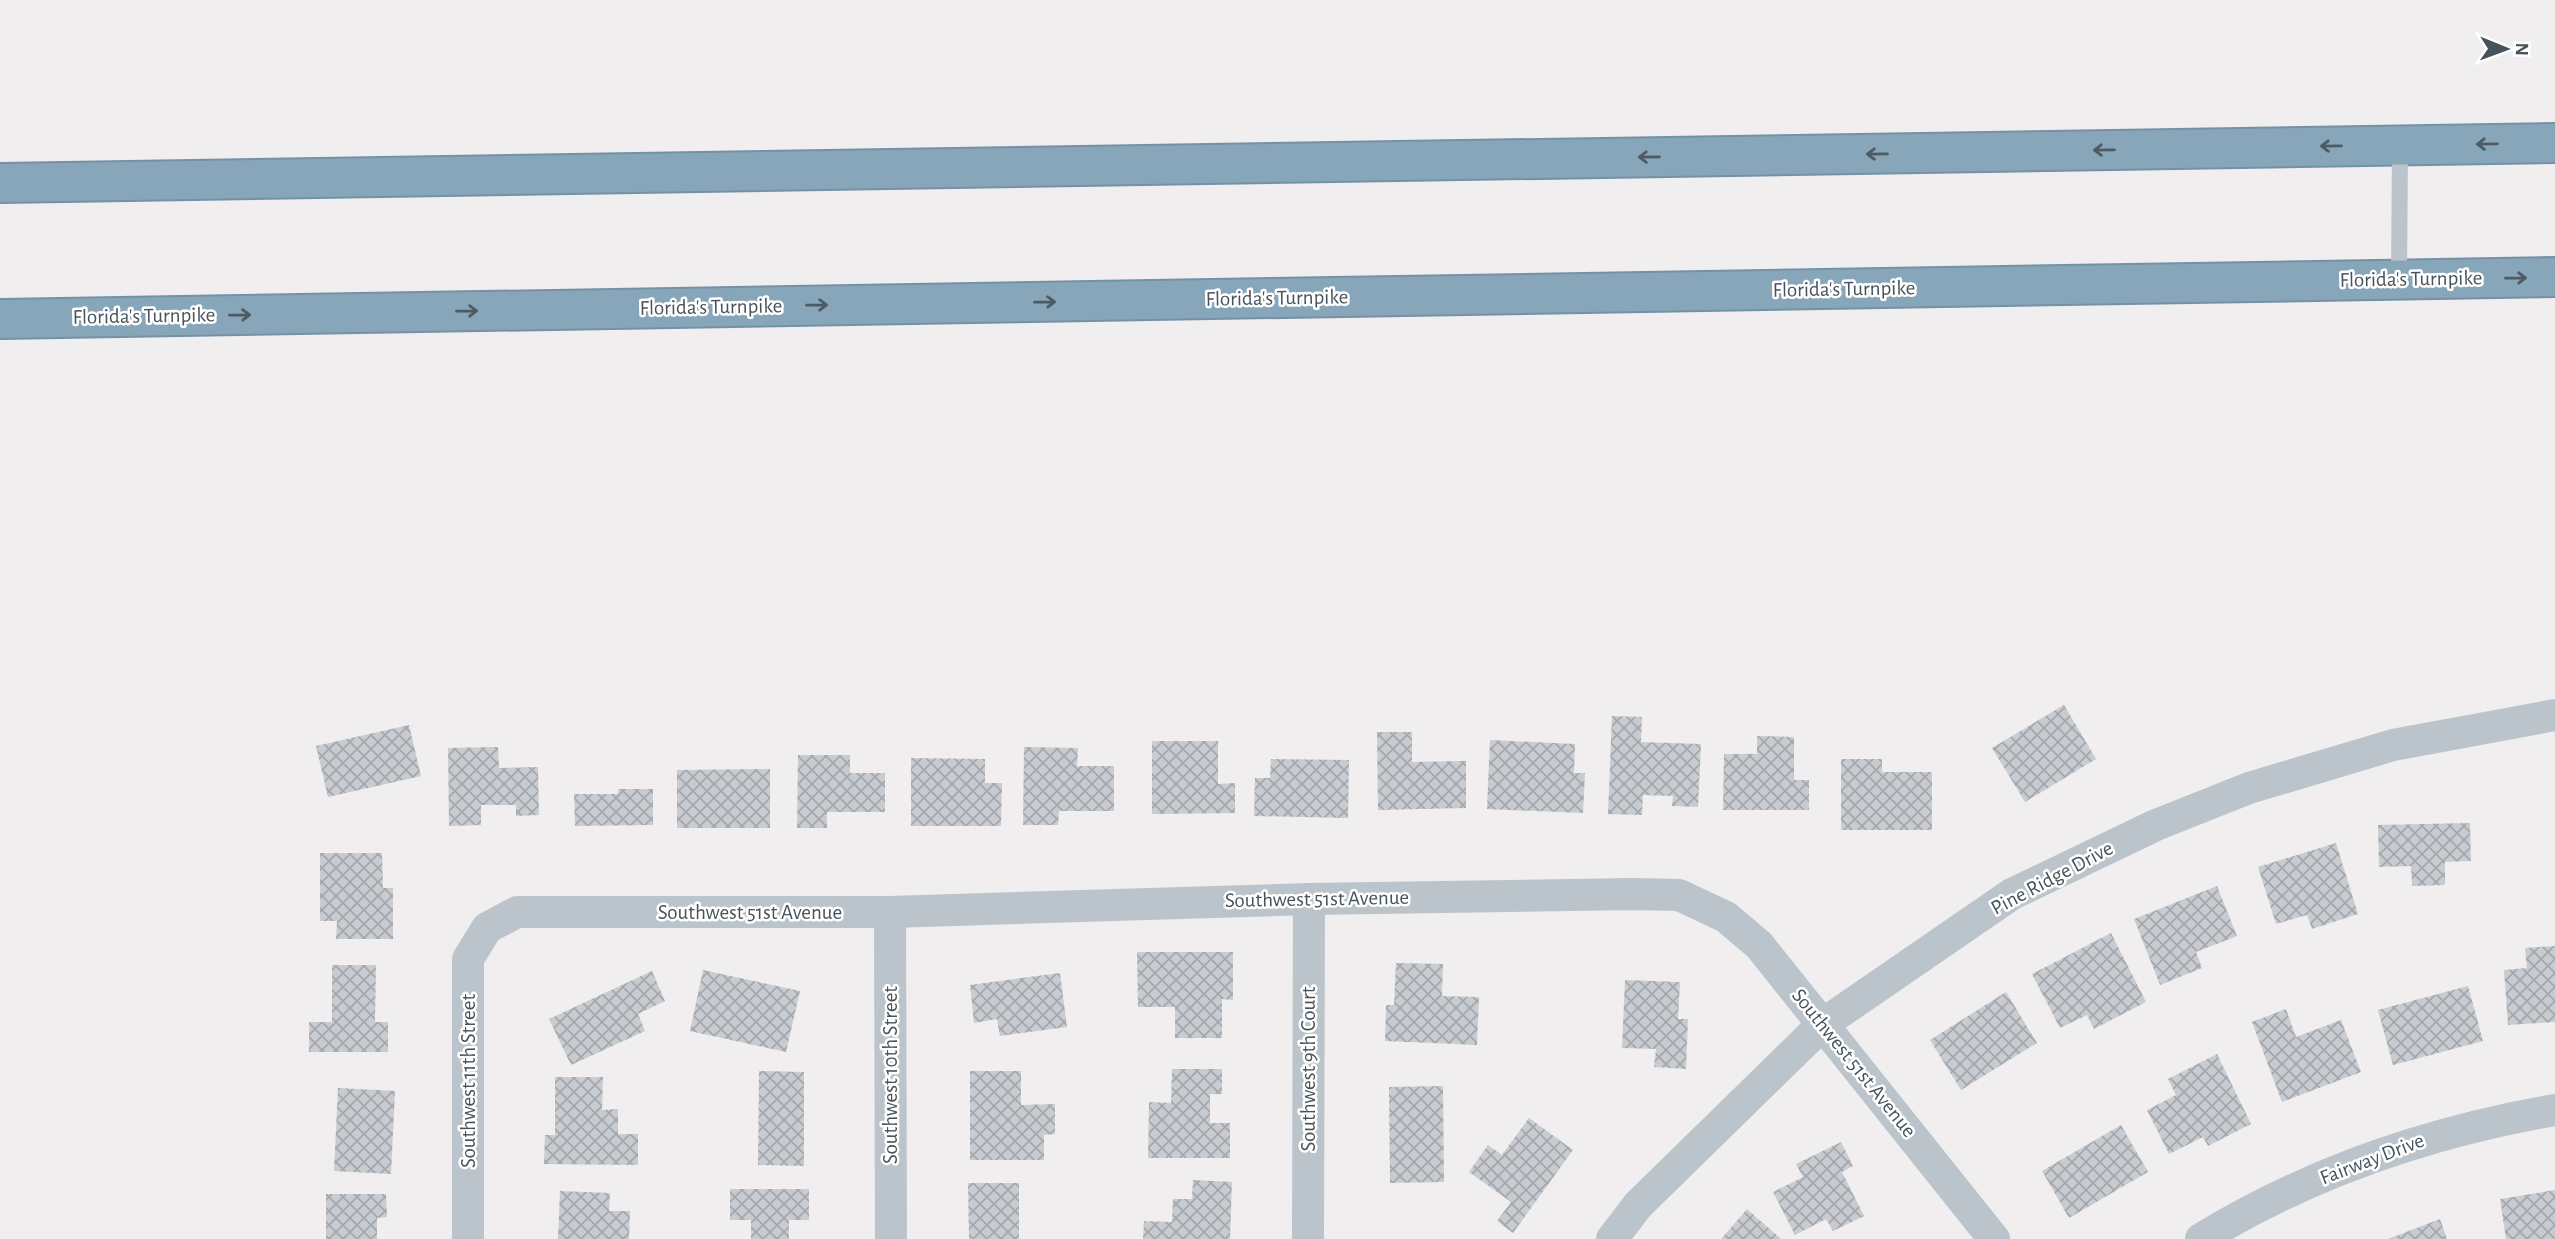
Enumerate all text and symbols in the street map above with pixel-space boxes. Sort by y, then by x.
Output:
north arrow [2471,14,2541,84]
text: N [2512,42,2531,56]
one-way arrow [2476,137,2499,151]
one-way arrow [2320,140,2343,153]
one-way arrow [2093,143,2116,157]
one-way arrow [1865,147,1888,160]
one-way arrow [1638,150,1661,164]
street label: Florida's Turnpike [2340,267,2482,291]
one-way arrow [2504,271,2527,285]
street label: Florida's Turnpike [1773,277,1915,301]
street label: Florida's Turnpike [1206,286,1348,310]
street label: Florida's Turnpike [640,295,782,319]
one-way arrow [1033,295,1056,308]
one-way arrow [805,299,828,312]
street label: Florida's Turnpike [73,304,215,328]
one-way arrow [455,304,478,318]
one-way arrow [228,308,251,321]
street label: Pine Ridge Drive [1988,837,2116,919]
street label: Southwest 51st Avenue [1225,887,1409,911]
street label: Southwest 51st Avenue [658,902,842,923]
street label: Southwest 51st Avenue [1788,985,1920,1141]
street label: Southwest 10th Street [880,986,901,1164]
street label: Southwest 9th Court [1298,986,1319,1151]
street label: Southwest 11th Street [458,994,479,1168]
street label: Fairway Drive [2317,1130,2427,1188]

